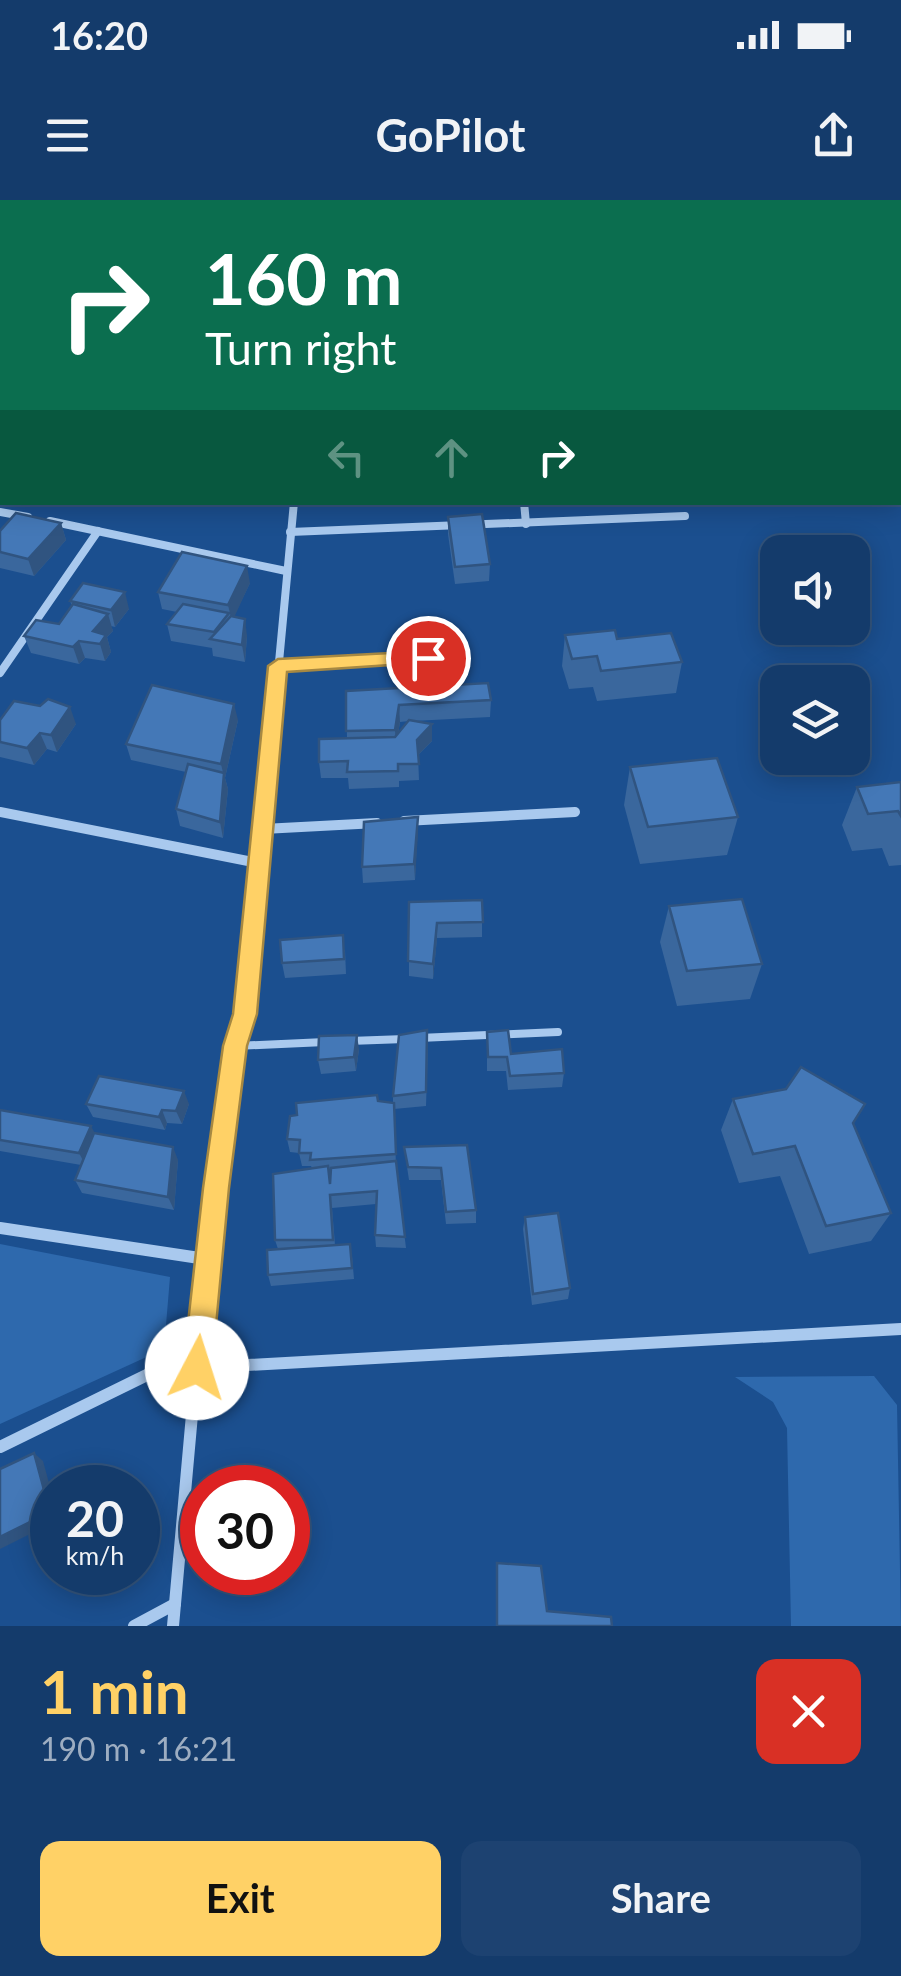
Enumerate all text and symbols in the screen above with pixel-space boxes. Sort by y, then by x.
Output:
text: 16:20 [50,12,148,58]
icon: menu [40,108,95,163]
text: GoPilot [375,108,526,162]
icon: share [806,108,861,163]
text: 160 m [205,236,402,320]
icon: right [40,240,170,370]
text: Turn right [205,321,396,375]
icon: left [319,430,374,485]
icon: ahead [424,430,479,485]
icon: right [529,430,584,485]
map controls [760,535,870,775]
button: sound [760,535,870,645]
pin [386,616,471,701]
icon: arrive [401,631,456,686]
button: layers [760,665,870,775]
position arrow [145,1316,249,1420]
speed limit sign: 30 [180,1465,310,1595]
text: 20 [66,1488,124,1548]
text: km/h [66,1540,124,1570]
text: 1 min [40,1655,189,1727]
button: close [756,1659,861,1764]
text: 190 m · 16:21 [40,1729,237,1768]
button: Exit [40,1841,441,1956]
button: Share [461,1841,861,1956]

